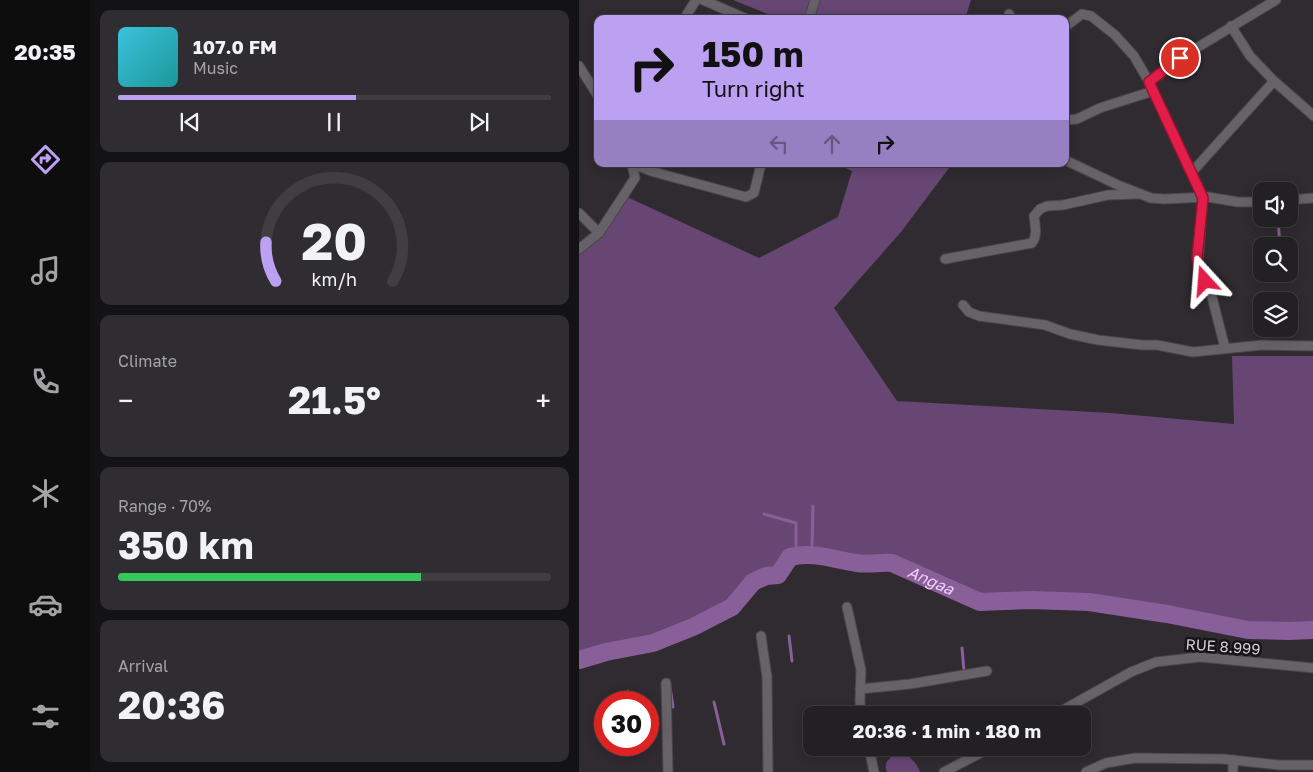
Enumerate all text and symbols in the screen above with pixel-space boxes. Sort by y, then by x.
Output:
text: 150 m [702,33,804,75]
text: 107.0 FM [193,35,277,58]
icon: right [619,35,684,100]
pin [1159,37,1201,79]
text: 20:35 [14,38,76,65]
icon: arrive [1166,44,1194,72]
text: Music [193,58,238,78]
text: Turn right [702,75,805,102]
icon: previous [176,108,204,136]
icon: pause [320,108,348,136]
icon: next [465,108,493,136]
icon: left [765,130,793,158]
icon: ahead [818,130,846,158]
icon: right [871,130,899,158]
icon: directions [28,142,63,177]
map controls [1253,182,1298,337]
button: sound [1253,182,1298,227]
text: 20 [302,209,367,271]
button: search [1253,237,1298,282]
icon: music [28,253,63,288]
position arrow [1178,254,1230,306]
text: km/h [312,268,357,290]
button: layers [1253,292,1298,337]
text: Climate [118,351,177,371]
icon: phone [28,364,63,399]
text: 21.5° [288,377,381,422]
text: − [118,384,133,417]
text: + [536,384,551,417]
icon: climate [28,476,63,511]
text: Range · 70% [118,496,211,516]
text: 350 km [118,522,254,567]
water label: Angaa [905,561,958,600]
icon: car [28,587,63,622]
street label: RUE 8.999 [1185,634,1261,658]
text: Arrival [118,656,168,676]
text: 20:36 [118,682,225,727]
speed limit sign: 30 [594,691,659,756]
icon: filters [28,699,63,734]
text: 20:36 · 1 min · 180 m [853,719,1041,742]

